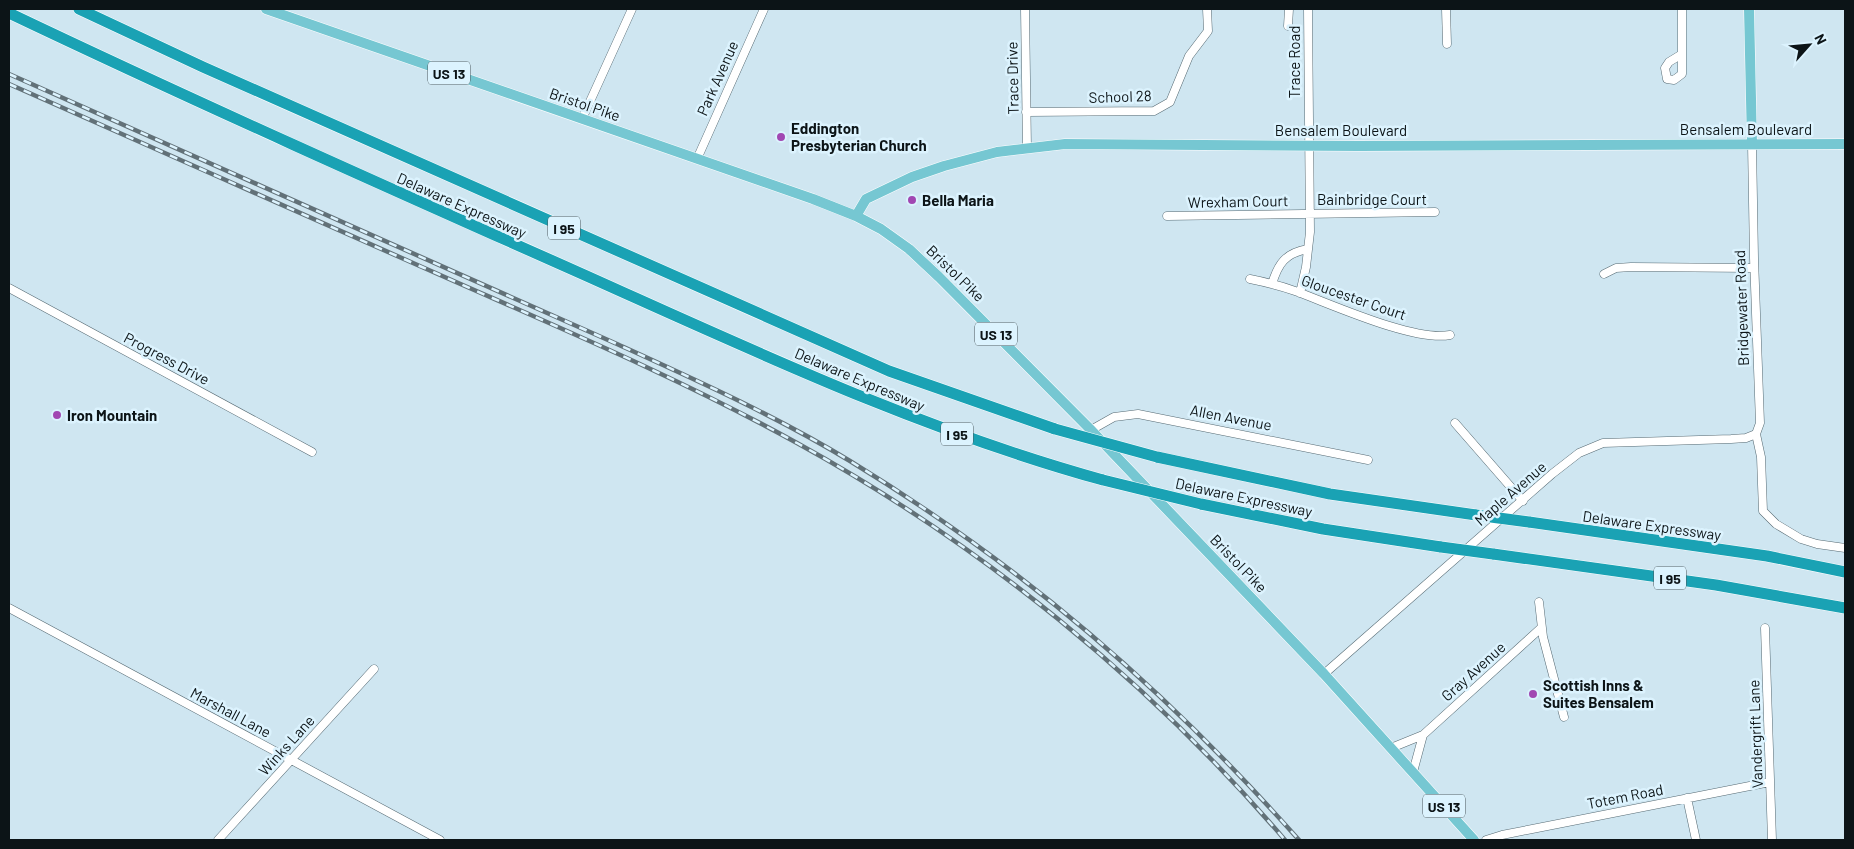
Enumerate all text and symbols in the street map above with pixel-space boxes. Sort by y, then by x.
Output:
north arrow [1784,20,1834,70]
street label: Trace Road [1285,26,1303,98]
text: N [1811,31,1831,47]
street label: Park Avenue [692,38,742,118]
street label: Trace Drive [1002,41,1022,115]
road number: US 13 [428,62,470,84]
street label: Bristol Pike [547,83,623,125]
street label: School 28 [1088,86,1152,106]
place label: Eddington Presbyterian Church [791,119,927,154]
street label: Bensalem Boulevard [1680,120,1812,138]
street label: Bensalem Boulevard [1275,121,1407,139]
marker: Eddington Presbyterian Church [775,131,787,143]
street label: Delaware Expressway [395,168,530,242]
street label: Bainbridge Court [1317,190,1427,208]
place label: Bella Maria [922,191,994,209]
street label: Wrexham Court [1187,191,1289,211]
marker: Bella Maria [906,194,918,206]
road number: I 95 [548,217,580,240]
street label: Bristol Pike [923,241,989,305]
street label: Bridgewater Road [1730,250,1752,366]
street label: Gloucester Court [1299,271,1409,323]
road number: US 13 [975,322,1017,346]
street label: Progress Drive [121,328,213,388]
street label: Delaware Expressway [792,343,928,415]
street label: Allen Avenue [1189,400,1273,434]
place label: Iron Mountain [67,406,157,424]
marker: Iron Mountain [51,409,63,421]
road number: I 95 [941,422,973,446]
street label: Maple Avenue [1471,457,1549,529]
street label: Delaware Expressway [1174,474,1314,520]
street label: Delaware Expressway [1582,506,1722,544]
street label: Bristol Pike [1207,530,1271,596]
road number: I 95 [1654,566,1686,590]
street label: Gray Avenue [1437,638,1509,704]
place label: Scottish Inns & Suites Bensalem [1543,676,1654,711]
street label: Vandergrift Lane [1744,679,1766,789]
street label: Marshall Lane [188,683,274,741]
marker: Scottish Inns & Suites Bensalem [1527,688,1539,700]
street label: Winks Lane [254,711,318,779]
street label: Totem Road [1585,780,1665,812]
road number: US 13 [1423,794,1465,818]

